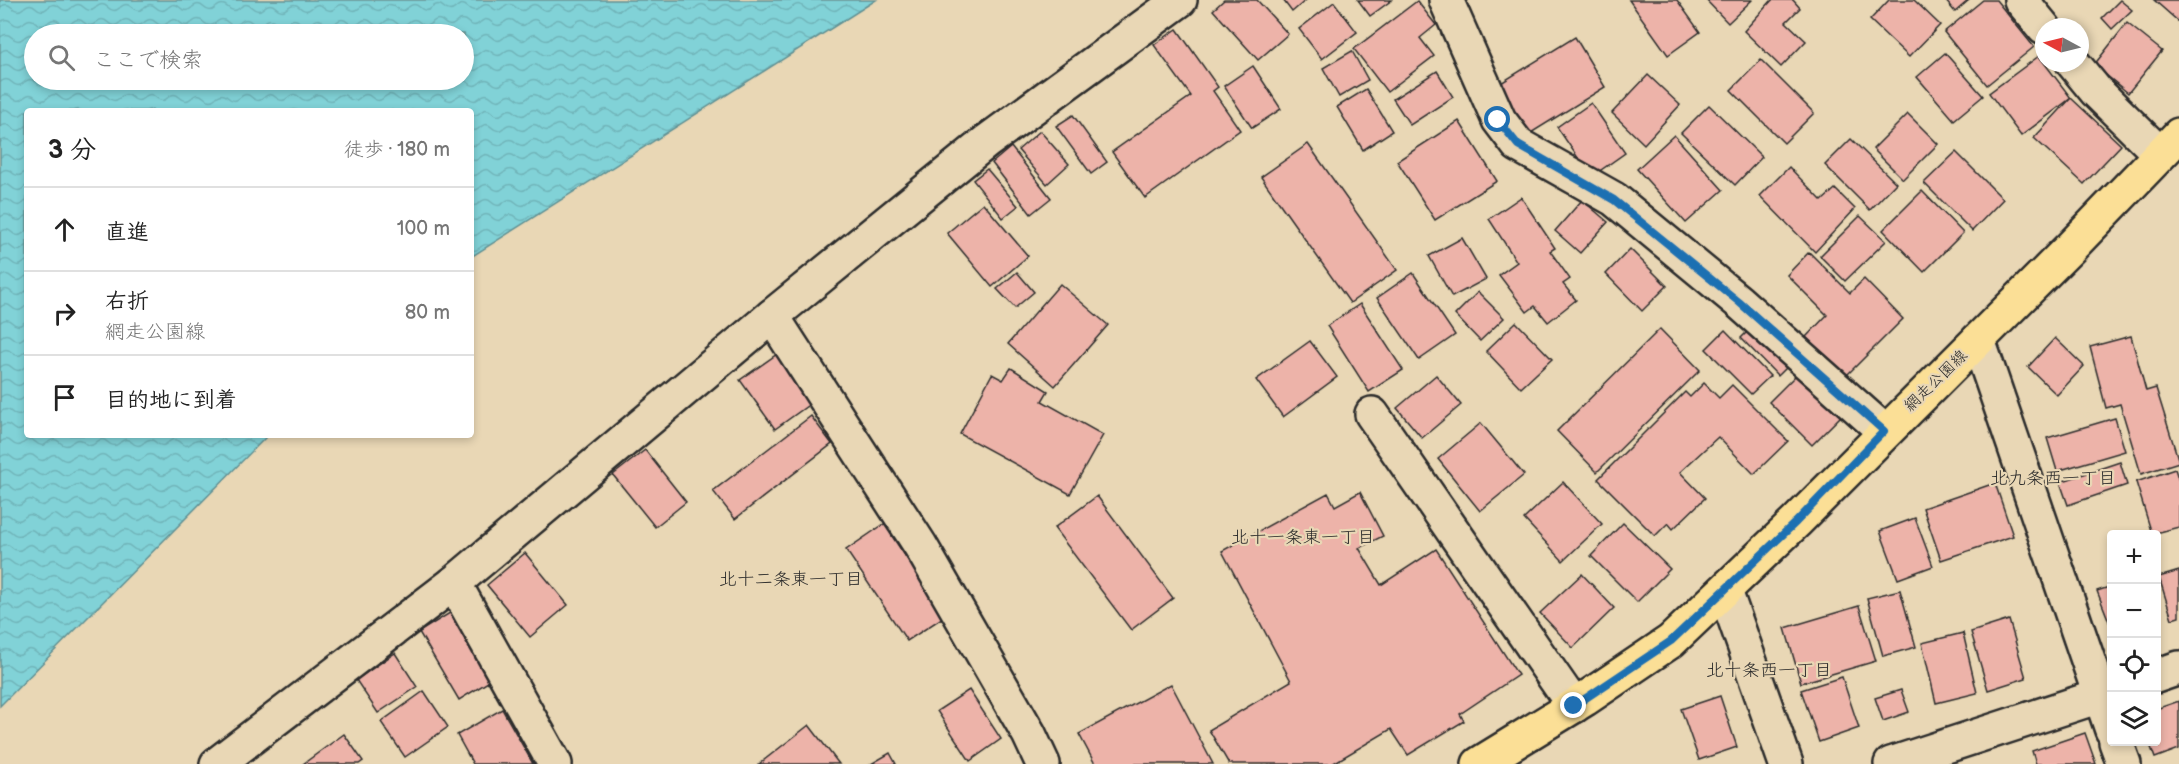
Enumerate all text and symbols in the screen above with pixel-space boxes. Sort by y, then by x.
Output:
north arrow [2035,18,2089,72]
search box [24,24,474,90]
icon: search [45,41,78,74]
text: ここで検索 [93,47,203,74]
route start [1484,106,1510,132]
text: 3 分 [48,135,96,166]
text: 徒歩 · 180 m [344,138,450,162]
icon: ahead [48,213,81,246]
text: 100 m [397,217,450,241]
text: 直進 [105,219,149,246]
text: 右折 [105,288,149,315]
icon: right [48,297,81,330]
text: 80 m [405,301,450,325]
text: 網走公園線 [105,320,205,344]
street label: 網走公園線 [1901,346,1971,416]
icon: arrive [48,381,81,414]
text: 目的地に到着 [105,387,237,414]
district label: 北九条西一丁目 [1990,468,2116,489]
district label: 北十一条東一丁目 [1231,527,1375,548]
map controls [2107,530,2161,746]
button: + [2107,530,2161,584]
district label: 北十二条東一丁目 [719,569,863,590]
button: − [2107,584,2161,638]
button: locate [2107,638,2161,692]
district label: 北十条西一丁目 [1706,660,1832,681]
route end [1560,692,1586,718]
button: layers [2107,692,2161,746]

